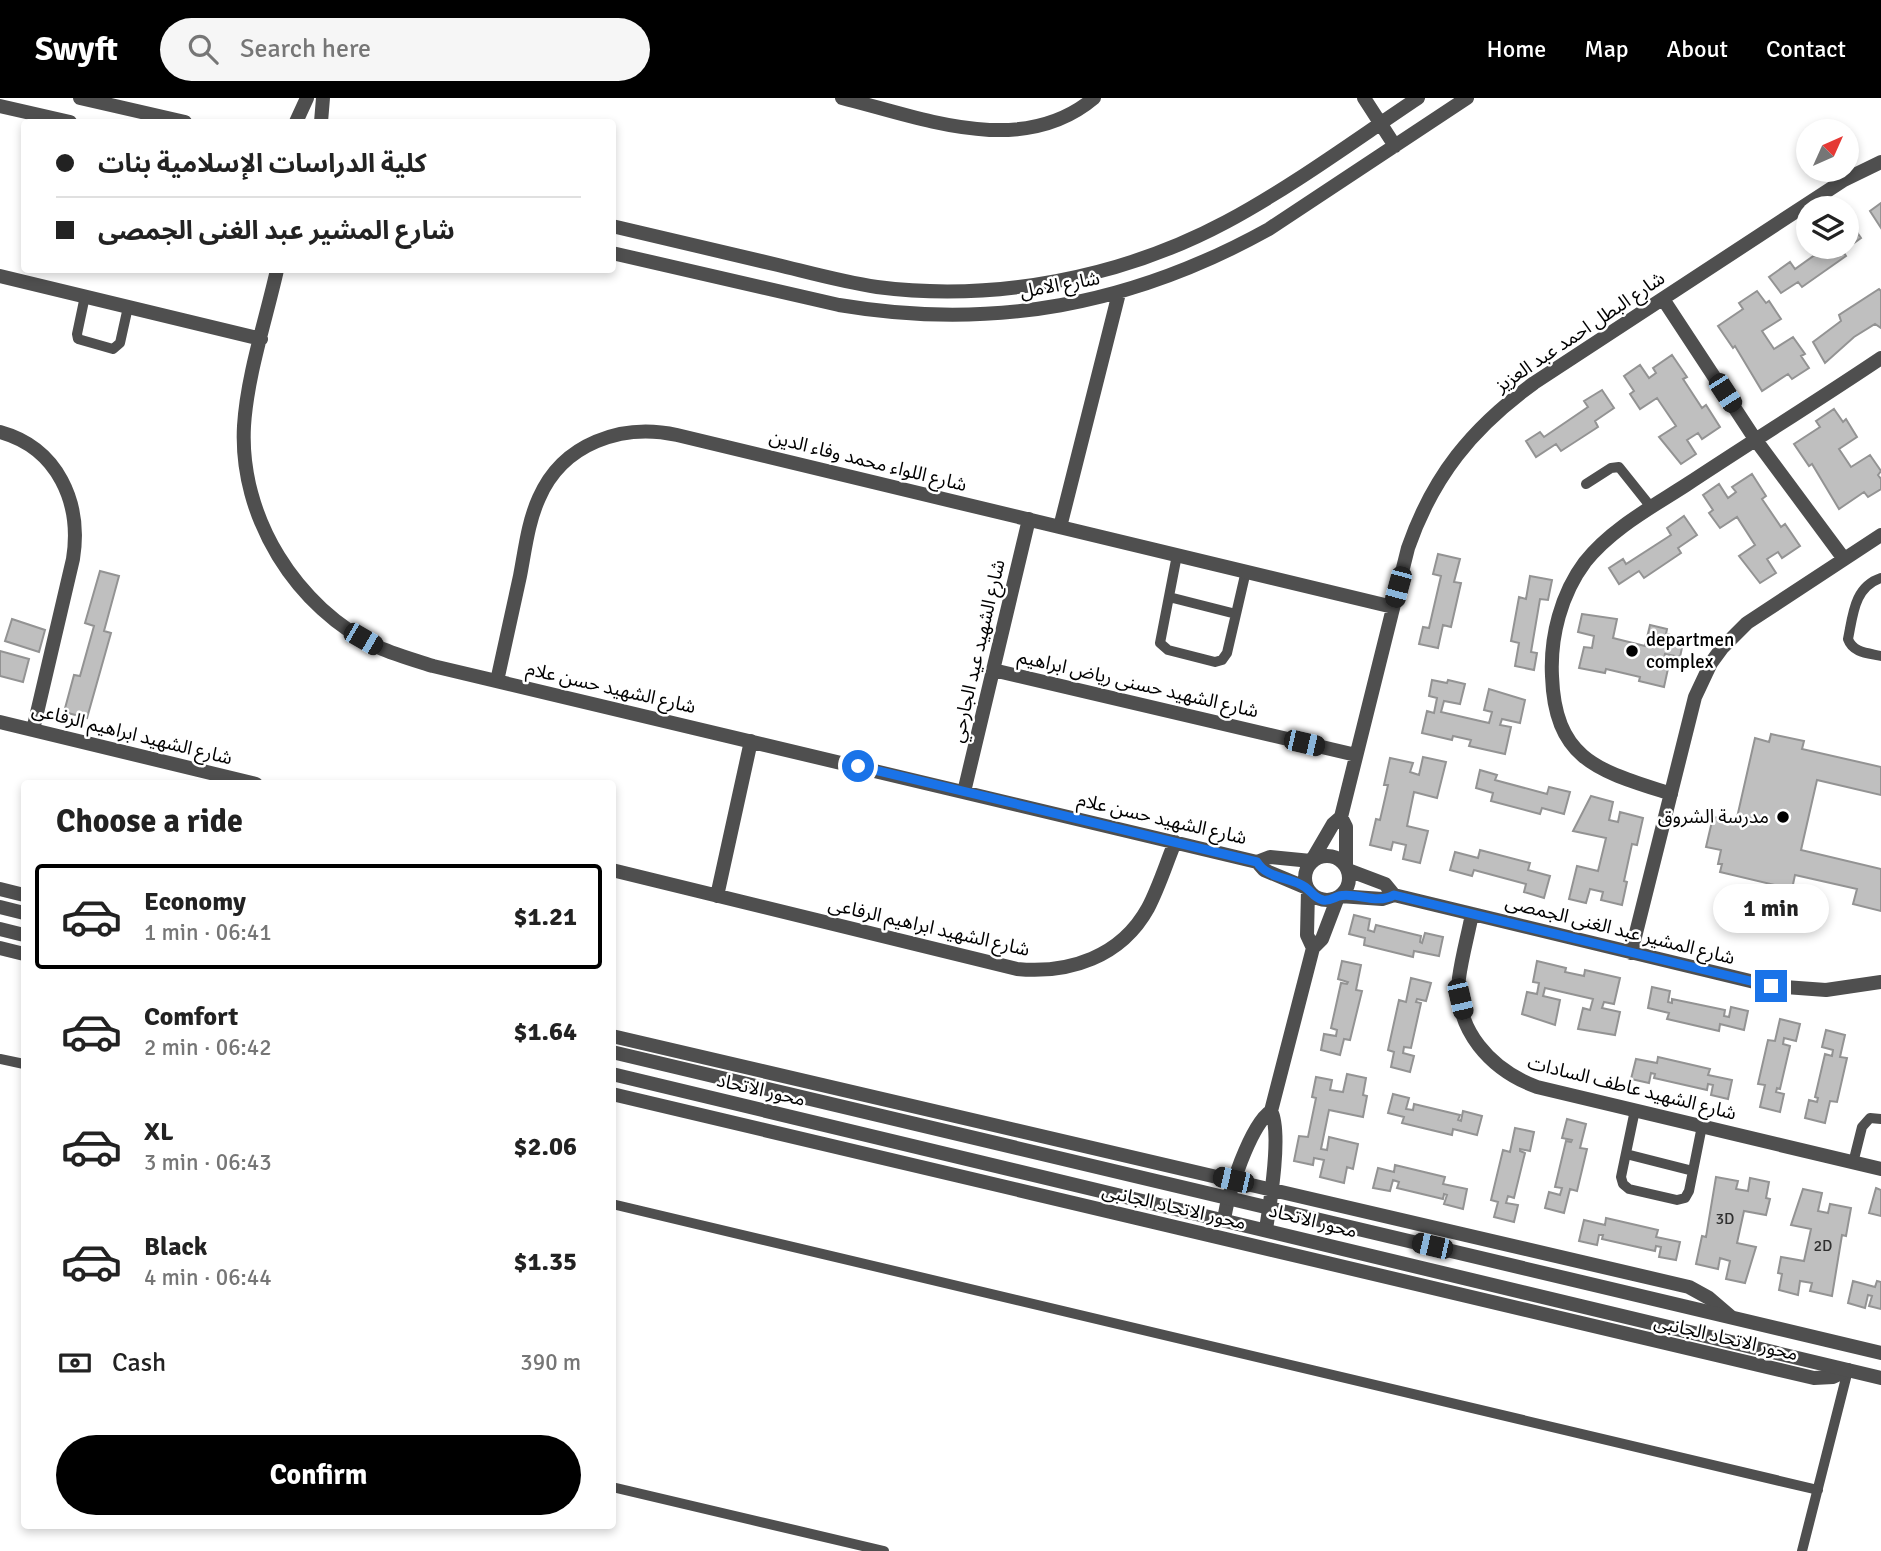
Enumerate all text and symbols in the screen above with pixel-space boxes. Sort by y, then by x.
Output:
search box [160,18,650,81]
text: Swyft [35,29,118,70]
icon: search [184,30,222,68]
text: Search here [240,33,371,65]
text: Home [1486,34,1546,64]
text: Map [1584,34,1629,64]
text: About [1667,34,1728,64]
text: Contact [1766,34,1846,64]
north arrow [1796,119,1858,182]
map controls [1796,119,1859,259]
text: كلية الدراسات الإسلامية بنات [98,148,427,180]
button: layers [1796,196,1859,259]
text: شارع المشير عبد الغنى الجمصى [98,215,455,247]
street label: شارع الامل [1018,266,1102,305]
street label: شارع البطل احمد عبد العزيز [1490,266,1670,399]
car [1705,370,1746,416]
street label: شارع اللواء محمد وفاء الدين [766,425,969,498]
street label: شارع الشهيد عيد الجارحي [945,557,1013,745]
car [1383,564,1414,610]
car [340,619,387,659]
place label: departmen complex [1646,628,1734,674]
marker: departmen complex [1624,643,1640,659]
street label: شارع الشهيد حسنى رياض ابراهيم [1015,645,1261,725]
street label: شارع الشهيد حسن علام [523,657,698,721]
street label: شارع الشهيد ابراهيم الرفاعى [29,697,235,772]
car [1282,728,1327,758]
route start [842,750,874,782]
street label: شارع الشهيد حسن علام [1074,788,1249,852]
text: Choose a ride [56,802,243,841]
place label: مدرسة الشروق [1658,805,1769,829]
marker: مدرسة الشروق [1775,809,1791,825]
callout: 1 min [1713,884,1829,934]
icon: car [60,885,123,948]
text: Economy [144,886,246,918]
street label: شارع المشير عبد الغنى الجمصى [1503,890,1737,971]
street label: شارع الشهيد ابراهيم الرفاعى [826,892,1032,964]
text: 1 min [1743,894,1799,923]
text: $1.21 [513,901,577,933]
text: 1 min · 06:41 [144,918,272,947]
route end [1755,970,1787,1002]
car [1446,976,1475,1022]
icon: car [60,1000,123,1063]
text: Comfort [144,1001,238,1033]
text: $1.64 [513,1016,577,1048]
text: 2 min · 06:42 [144,1033,272,1062]
street label: شارع الشهيد عاطف السادات [1525,1050,1739,1127]
street label: محور الاتحاد [714,1068,808,1112]
icon: car [60,1115,123,1178]
text: XL [144,1116,174,1148]
text: $2.06 [513,1131,577,1163]
text: 3 min · 06:43 [144,1148,272,1177]
car [1211,1165,1256,1195]
street label: محور الاتحاد الجانبى [1100,1179,1248,1235]
street label: محور الاتحاد [1266,1198,1360,1244]
house number: 3D [1715,1209,1735,1229]
icon: car [60,1230,123,1293]
text: Black [144,1231,207,1263]
car [1410,1231,1455,1261]
house number: 2D [1813,1236,1833,1256]
text: $1.35 [513,1246,577,1278]
text: 4 min · 06:44 [144,1263,272,1292]
street label: محور الاتحاد الجانبى [1652,1310,1800,1366]
icon: cash [56,1344,94,1382]
text: Cash [112,1347,166,1379]
text: 390 m [520,1348,581,1377]
button: Confirm [56,1435,581,1515]

